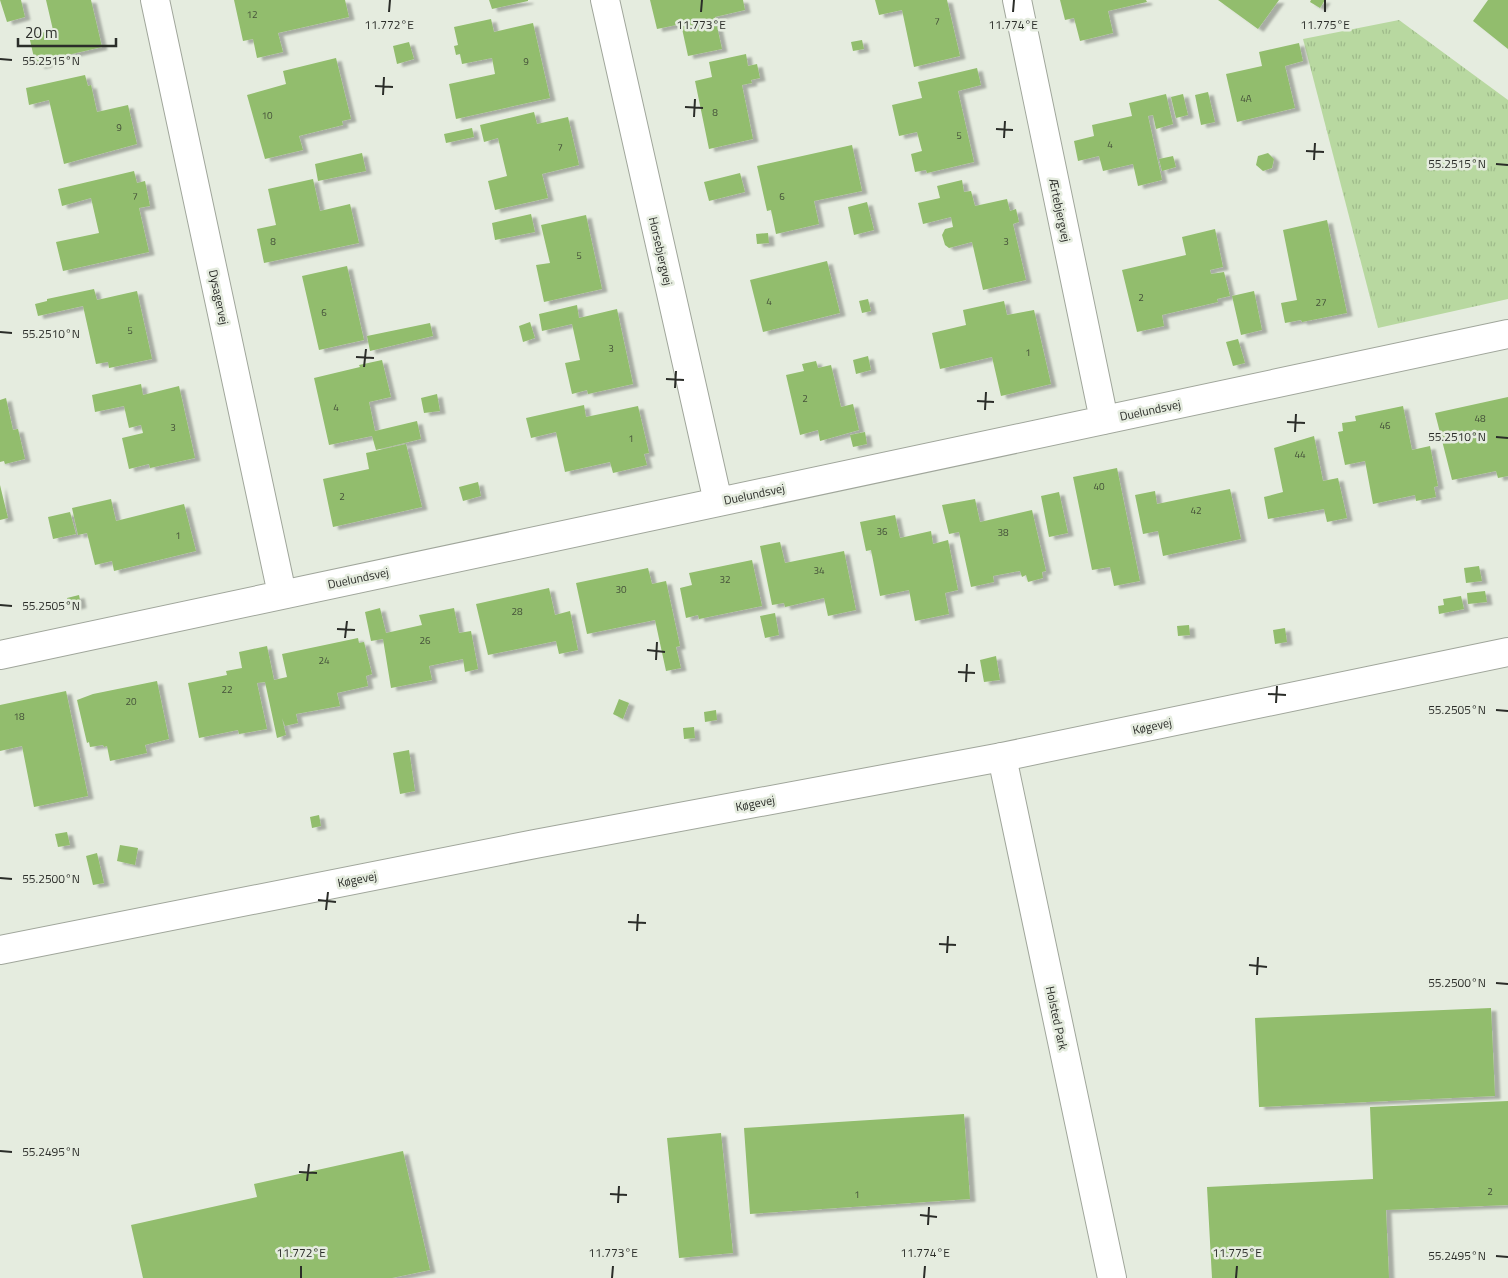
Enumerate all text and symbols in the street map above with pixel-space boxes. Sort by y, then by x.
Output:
house number: 12 [246,7,258,22]
house number: 7 [934,14,940,29]
scale bar [18,15,115,47]
text: 11.772°E [364,15,414,34]
text: 11.773°E [676,15,726,34]
text: 11.774°E [988,15,1038,34]
text: 11.775°E [1300,15,1350,34]
text: 20 m [25,21,58,44]
text: 55.2515°N [22,51,80,70]
house number: 9 [523,54,529,69]
house number: 4A [1240,91,1252,106]
house number: 8 [712,105,718,120]
house number: 10 [261,108,273,123]
house number: 9 [116,120,122,135]
house number: 5 [956,128,962,143]
house number: 4 [1107,137,1113,152]
house number: 7 [557,140,563,155]
text: 55.2515°N [1428,154,1486,173]
street label: Ærtebjergvej [1044,176,1076,244]
house number: 7 [132,189,138,204]
house number: 6 [779,189,785,204]
street label: Horsebjergvej [644,215,678,287]
house number: 8 [270,234,276,249]
house number: 3 [1003,234,1009,249]
house number: 5 [576,248,582,263]
street label: Dysagervej [204,268,234,326]
house number: 2 [1138,290,1144,305]
house number: 4 [766,294,772,309]
house number: 27 [1315,295,1327,310]
house number: 6 [321,305,327,320]
house number: 5 [127,323,133,338]
text: 55.2510°N [22,324,80,343]
house number: 3 [608,341,614,356]
house number: 1 [1025,345,1031,360]
house number: 2 [802,391,808,406]
street label: Duelundsvej [1118,394,1182,426]
house number: 4 [333,400,339,415]
house number: 48 [1474,411,1486,426]
house number: 46 [1379,418,1391,433]
house number: 3 [170,420,176,435]
text: 55.2510°N [1428,427,1486,446]
house number: 1 [628,431,634,446]
house number: 44 [1294,447,1306,462]
street label: Duelundsvej [722,478,786,510]
house number: 40 [1093,479,1105,494]
house number: 2 [339,489,345,504]
house number: 42 [1190,503,1202,518]
house number: 36 [876,524,888,539]
house number: 38 [997,525,1009,540]
house number: 1 [175,528,181,543]
street label: Duelundsvej [326,562,390,594]
house number: 34 [813,563,825,578]
house number: 32 [719,572,731,587]
house number: 30 [615,582,627,597]
text: 55.2505°N [22,596,80,615]
house number: 28 [511,604,523,619]
house number: 26 [419,633,431,648]
house number: 24 [318,653,330,668]
house number: 22 [221,682,233,697]
house number: 20 [125,694,137,709]
text: 55.2505°N [1428,700,1486,719]
house number: 18 [13,709,25,724]
street label: Køgevej [1131,713,1173,739]
street label: Køgevej [734,790,776,816]
street label: Køgevej [336,866,378,892]
text: 55.2500°N [22,869,80,888]
text: 55.2500°N [1428,973,1486,992]
street label: Holsted Park [1041,984,1073,1052]
text: 55.2495°N [22,1142,80,1161]
house number: 2 [1487,1184,1493,1199]
house number: 1 [854,1187,860,1202]
text: 11.772°E [276,1243,326,1262]
text: 11.773°E [588,1243,638,1262]
text: 11.774°E [900,1243,950,1262]
text: 11.775°E [1212,1243,1262,1262]
text: 55.2495°N [1428,1246,1486,1265]

